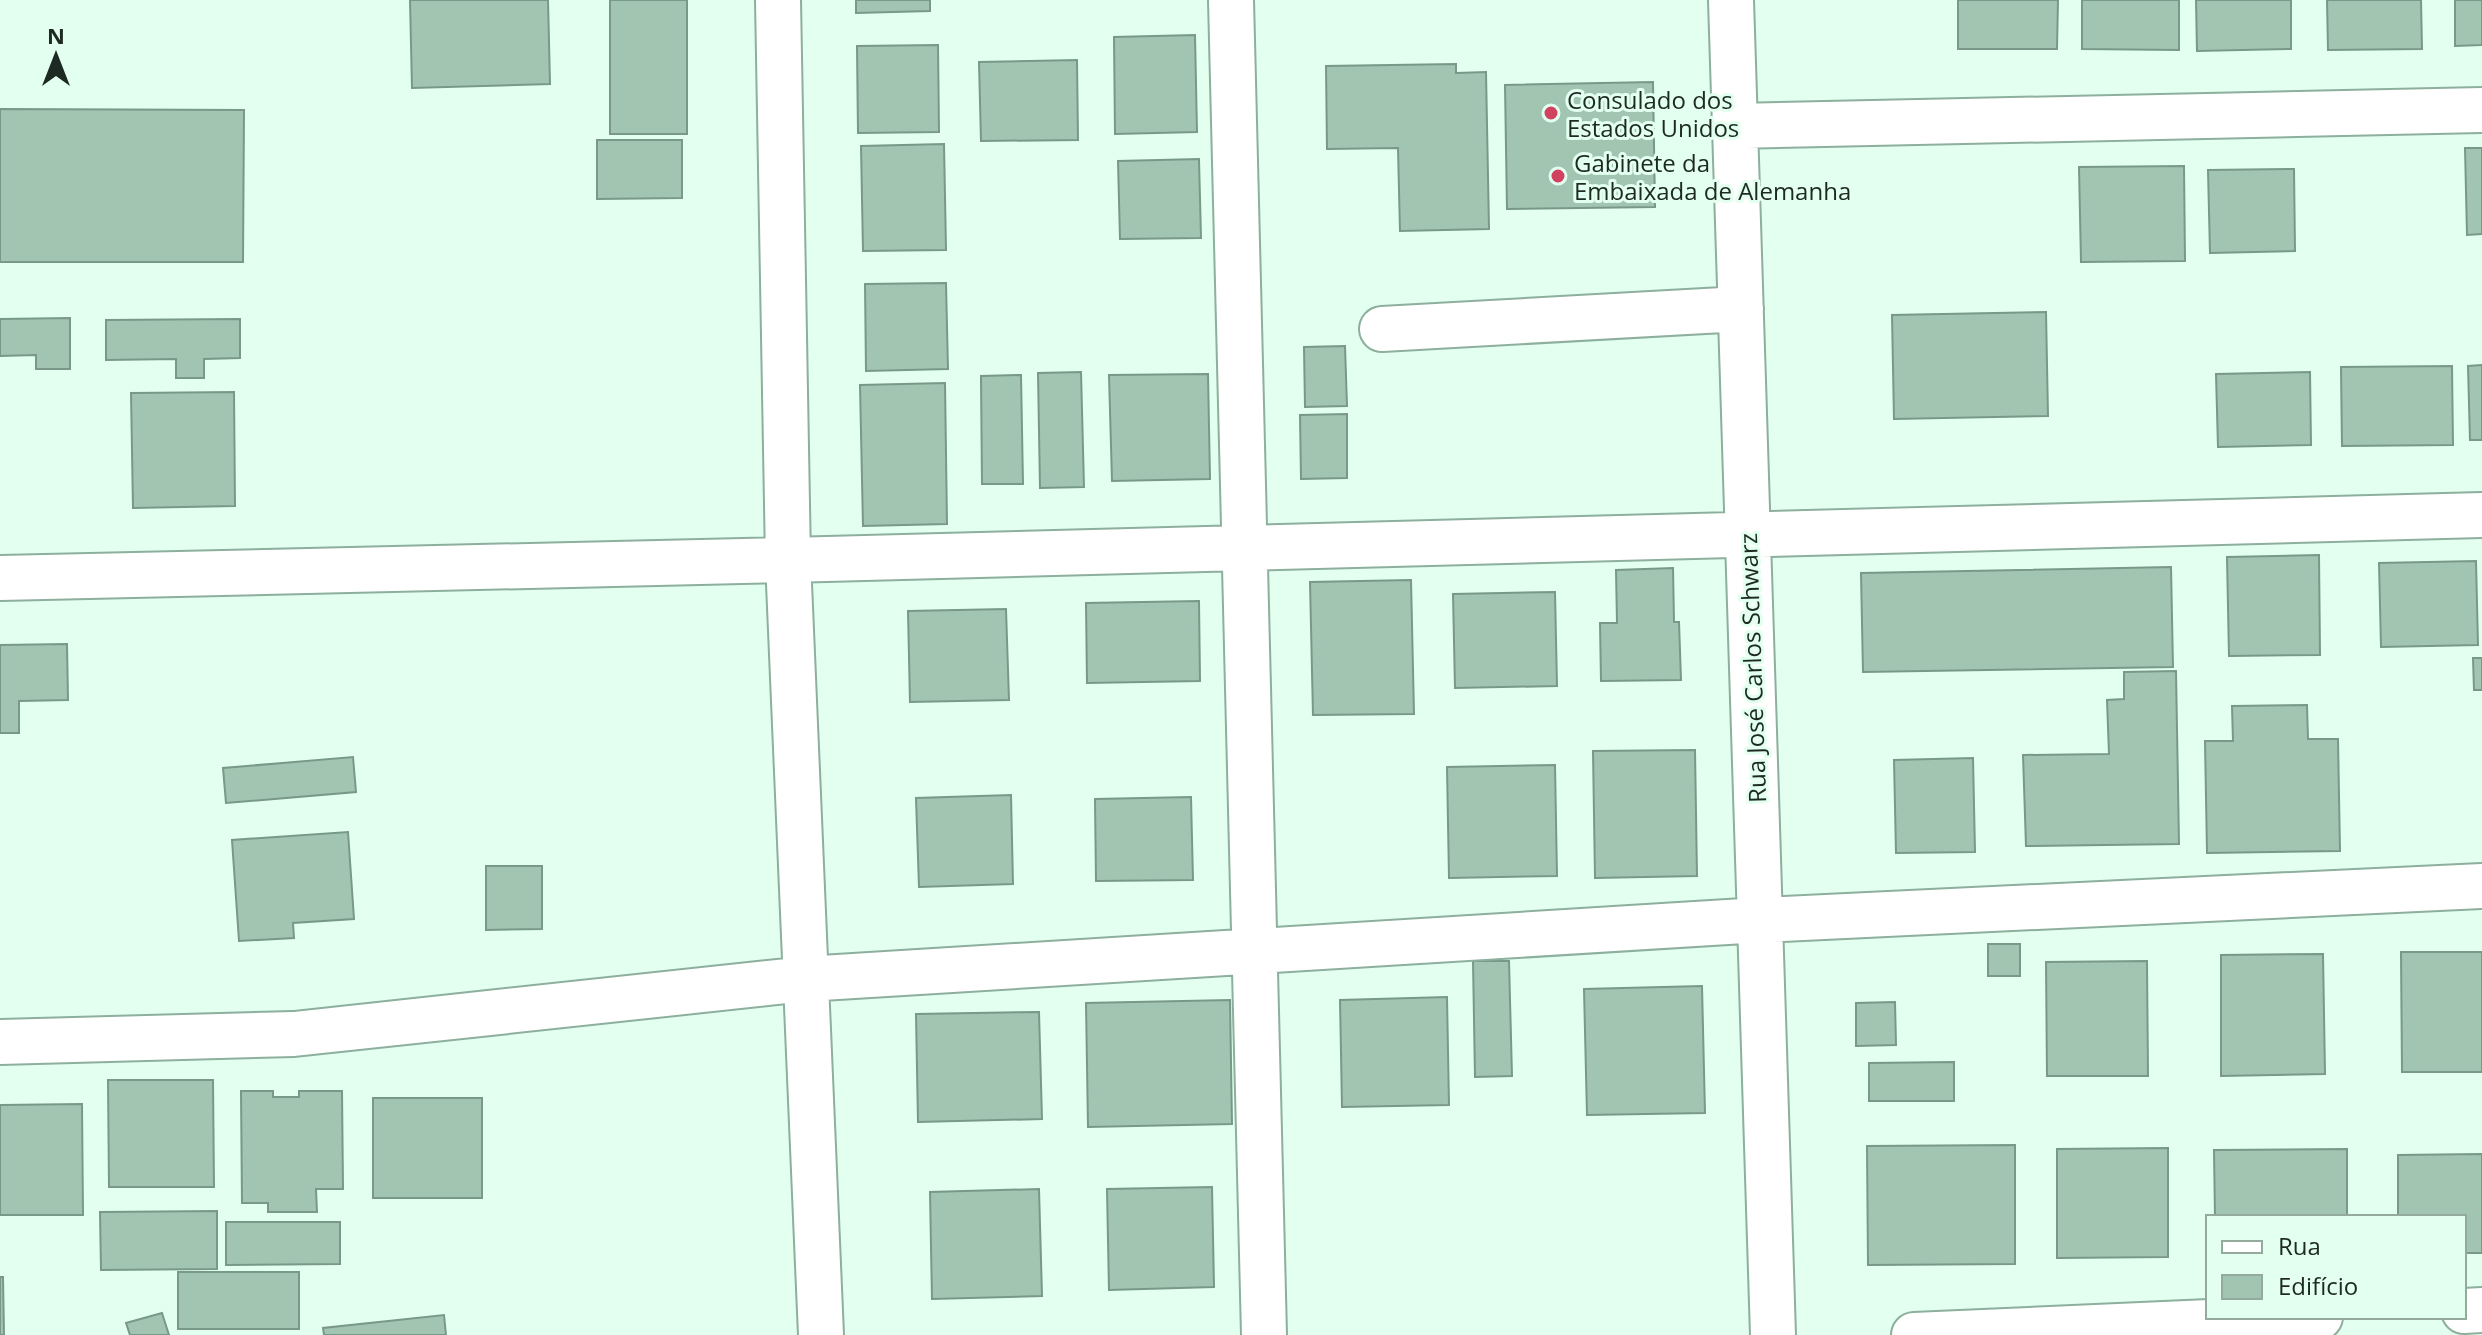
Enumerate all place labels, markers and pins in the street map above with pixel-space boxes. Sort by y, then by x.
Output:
place label: Consulado dos Estados Unidos [1567,83,1739,144]
marker: Consulado dos Estados Unidos [1542,104,1560,122]
place label: Gabinete da Embaixada de Alemanha [1574,146,1851,207]
marker: Gabinete da Embaixada de Alemanha [1549,167,1567,185]

